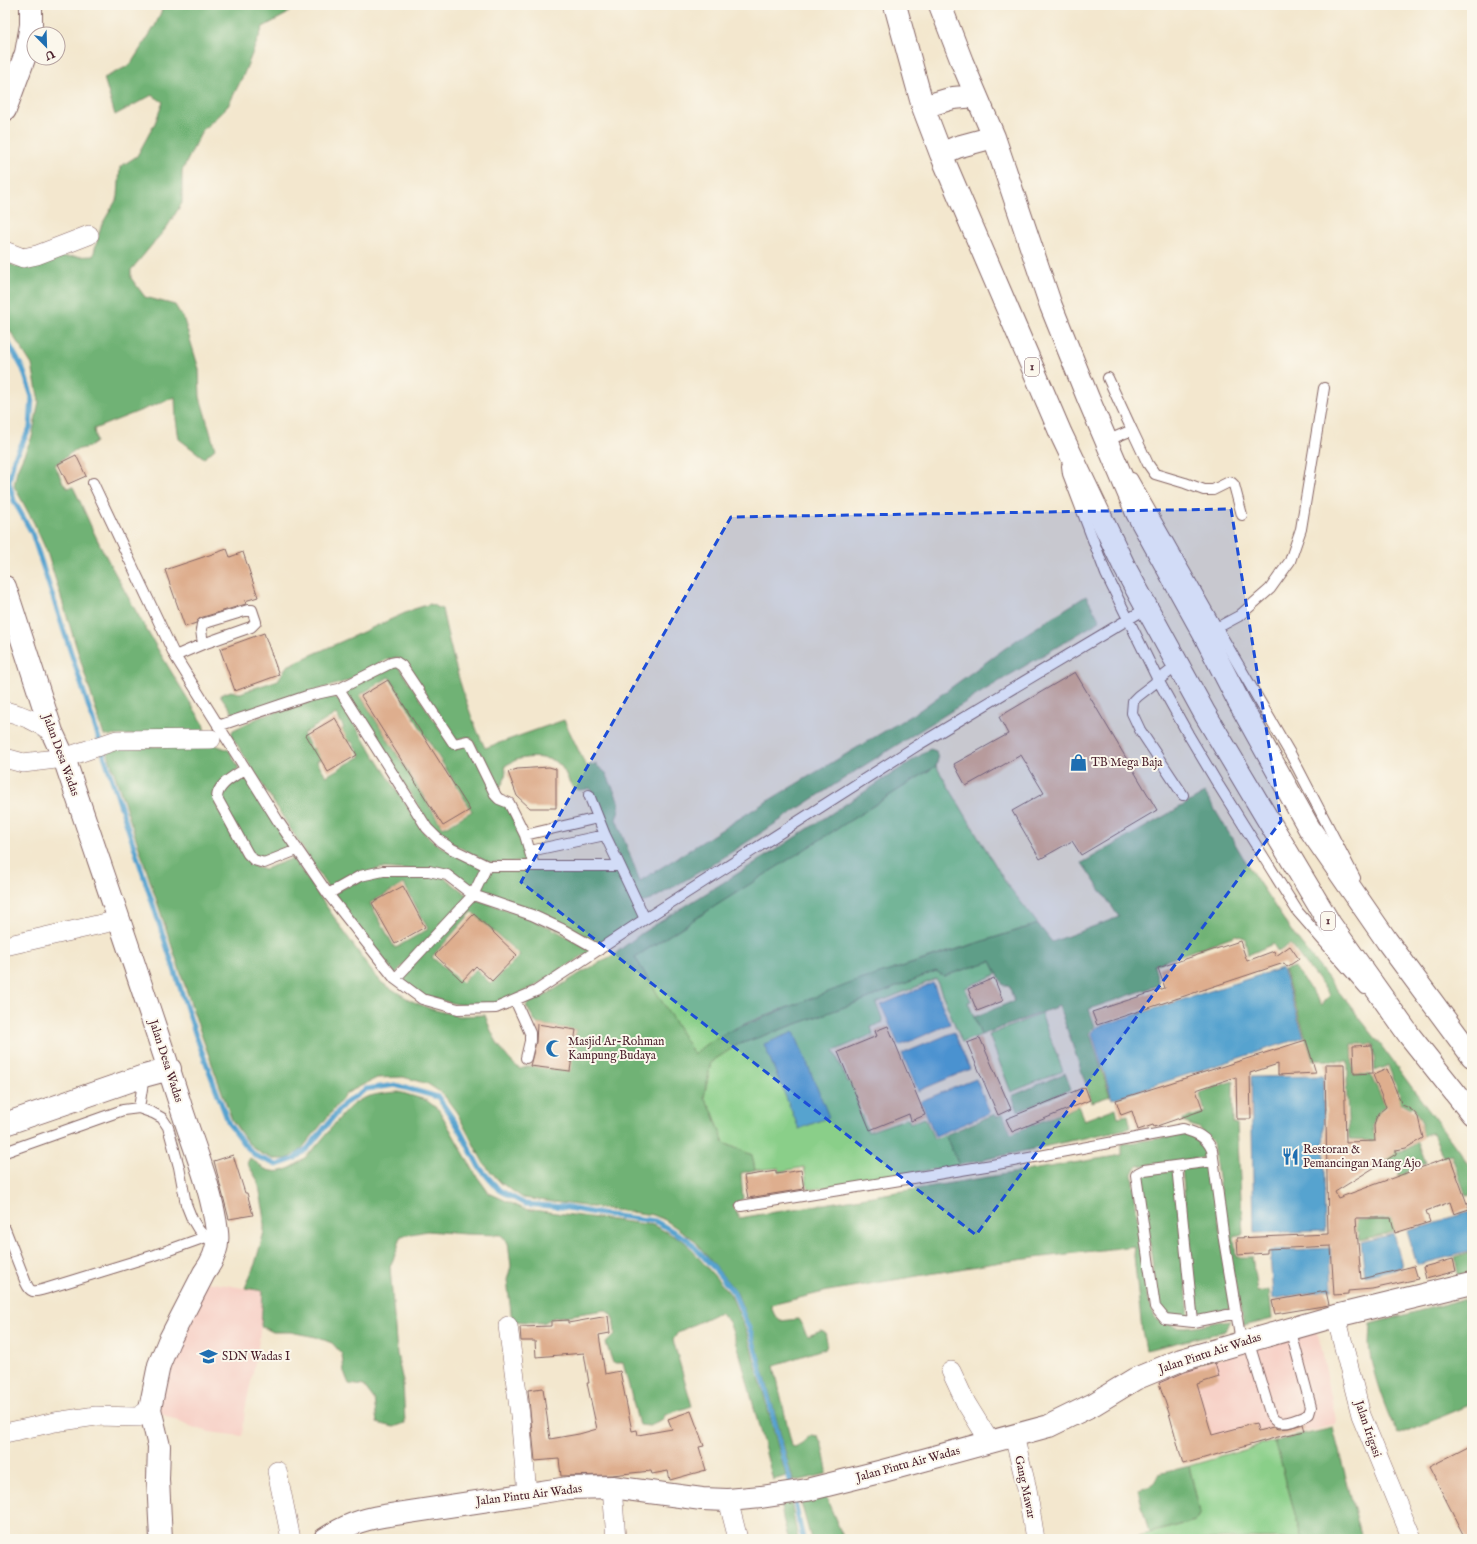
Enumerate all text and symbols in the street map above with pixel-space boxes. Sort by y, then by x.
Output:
north arrow [26,26,66,66]
text: U [42,46,57,63]
road number: 1 [1025,358,1039,376]
street label: Jalan Desa Wadas [38,710,83,798]
shop icon: TB Mega Baja [1068,752,1088,772]
place label: TB Mega Baja [1091,755,1163,770]
road number: 1 [1321,912,1335,930]
street label: Jalan Desa Wadas [144,1016,186,1105]
place label: Masjid Ar-Rohman Kampung Budaya [568,1034,665,1064]
mosque icon: Masjid Ar-Rohman Kampung Budaya [545,1038,565,1058]
place label: Restoran & Pemancingan Mang Ajo [1303,1142,1422,1171]
restaurant icon: Restoran & Pemancingan Mang Ajo [1280,1146,1300,1166]
street label: Jalan Pintu Air Wadas [1155,1329,1263,1378]
school or university icon: SDN Wadas I [199,1346,219,1366]
place label: SDN Wadas I [222,1349,290,1364]
street label: Jalan Irigasi [1350,1397,1385,1460]
street label: Jalan Pintu Air Wadas [853,1443,962,1487]
street label: Gang Mawar [1011,1454,1039,1520]
street label: Jalan Pintu Air Wadas [473,1481,583,1510]

